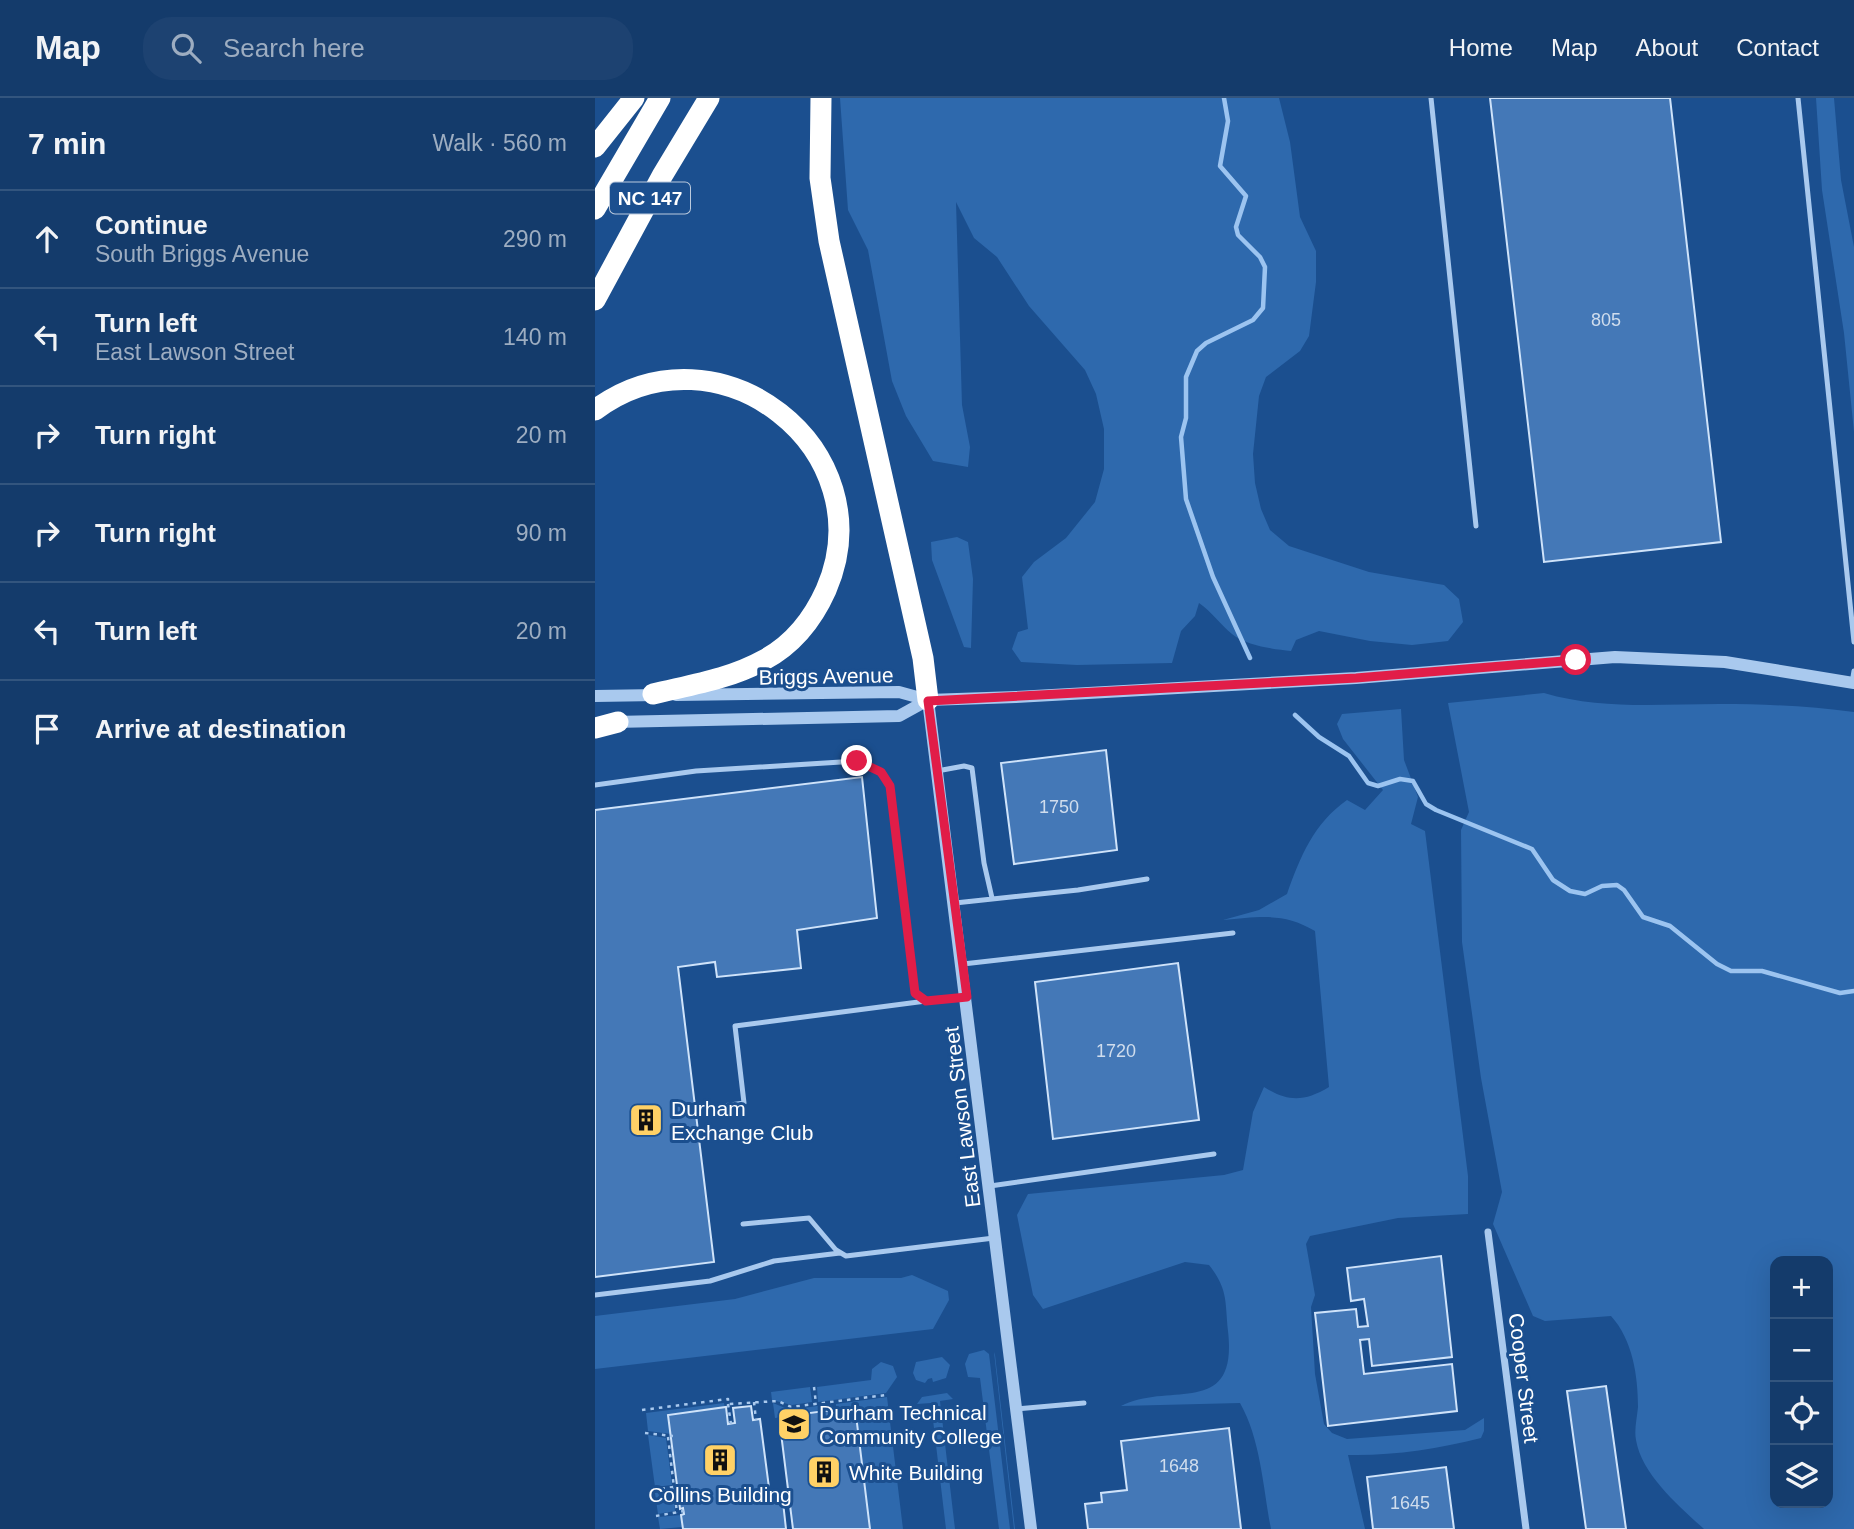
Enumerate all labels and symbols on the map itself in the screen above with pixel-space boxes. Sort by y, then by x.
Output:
road number: NC 147 [610,183,690,214]
house number: 805 [1591,310,1621,330]
route start [1560,644,1591,675]
street label: Briggs Avenue [758,663,894,689]
route end [841,745,872,776]
house number: 1750 [1039,797,1079,817]
street label: East Lawson Street [939,1025,985,1209]
house number: 1720 [1096,1041,1136,1061]
place label: Durham Exchange Club [671,1097,813,1144]
building icon: Durham Exchange Club [627,1101,665,1139]
street label: Cooper Street [1505,1312,1543,1444]
place label: Durham Technical Community College [819,1401,1002,1448]
school or university icon: Durham Technical Community College [775,1405,813,1443]
building icon: Collins Building [701,1441,739,1479]
building icon: White Building [805,1453,843,1491]
house number: 1648 [1159,1456,1199,1476]
place label: White Building [849,1461,983,1484]
place label: Collins Building [648,1483,792,1506]
house number: 1645 [1390,1493,1430,1513]

